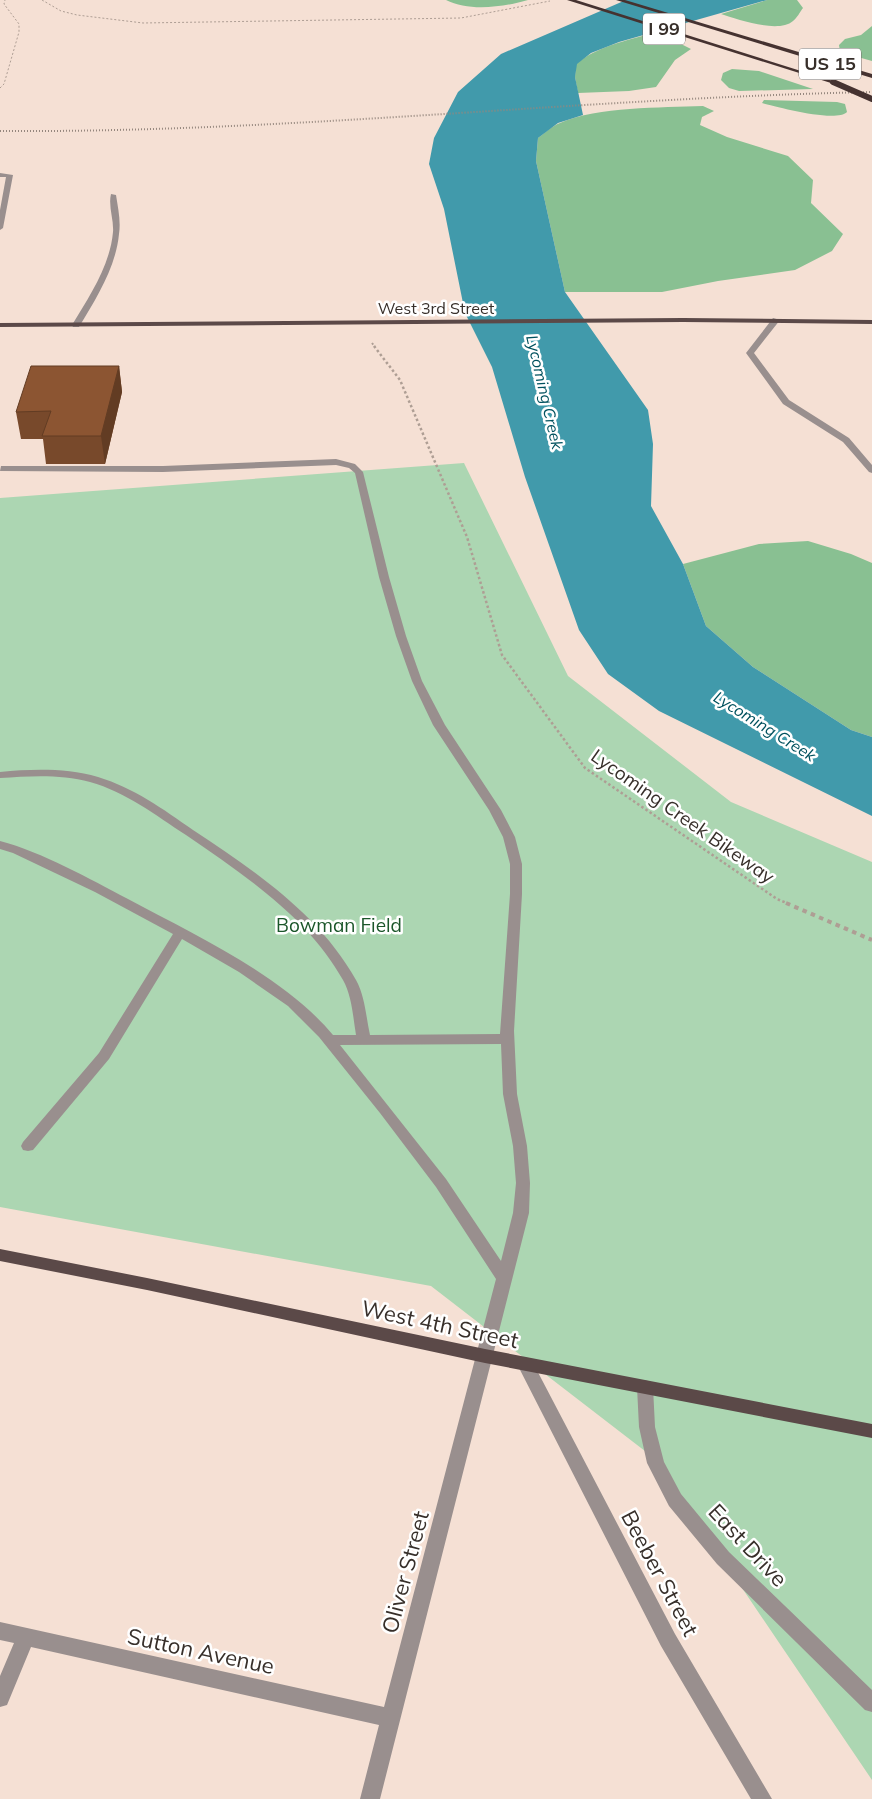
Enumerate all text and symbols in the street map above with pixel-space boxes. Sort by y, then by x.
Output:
road number: I 99 [643,13,685,44]
road number: US 15 [799,49,861,80]
street label: West 3rd Street [378,298,495,318]
water label: Lycoming Creek [522,333,568,452]
water label: Lycoming Creek [710,687,820,766]
street label: Lycoming Creek Bikeway [587,744,779,888]
park label: Bowman Field [276,913,402,937]
street label: West 4th Street [359,1294,521,1354]
street label: East Drive [703,1498,793,1592]
street label: Beeber Street [615,1505,705,1641]
street label: Oliver Street [375,1507,435,1636]
street label: Sutton Avenue [125,1622,277,1680]

